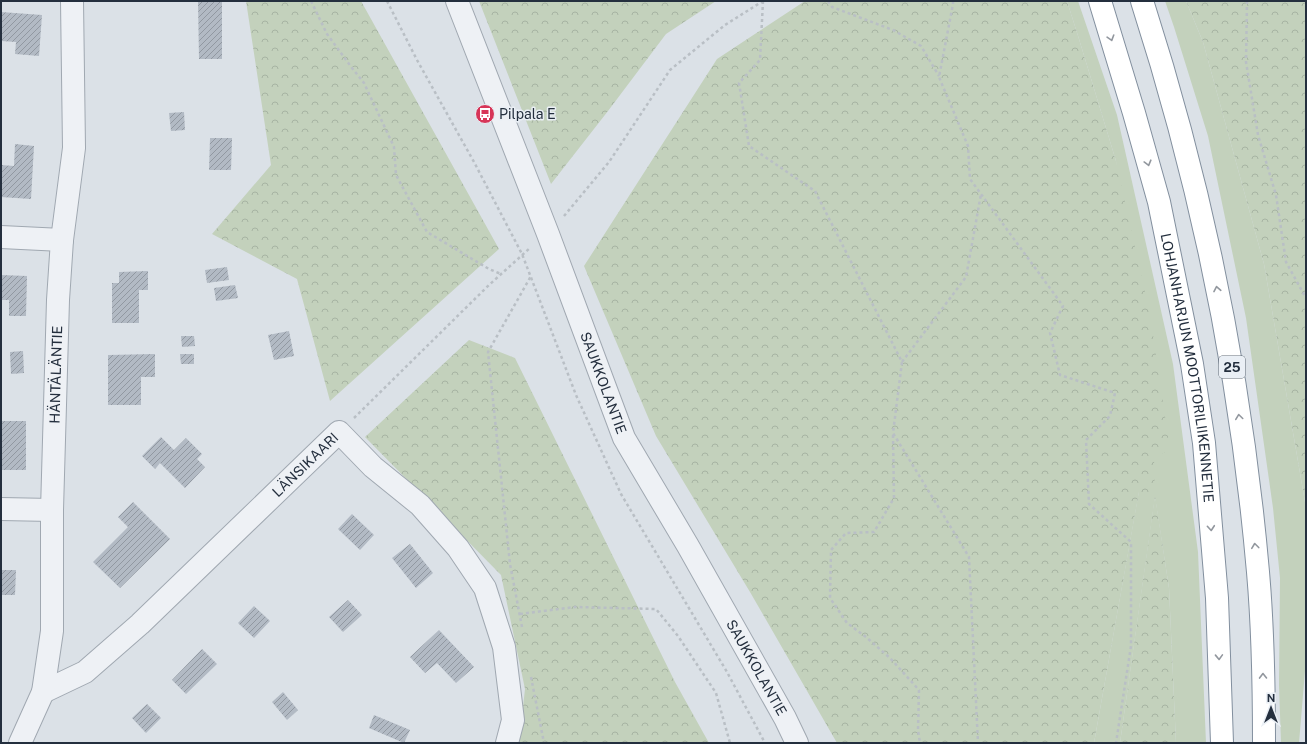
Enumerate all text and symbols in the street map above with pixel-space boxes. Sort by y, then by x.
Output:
one-way arrow [1106,35,1115,42]
bus stop icon: Pilpala E [474,103,496,125]
place label: Pilpala E [499,106,556,122]
one-way arrow [1143,159,1152,166]
street label: LOHJANHARJUN MOOTTORILIIKENNETIE [1158,232,1217,503]
one-way arrow [1214,286,1222,292]
street label: HÄNTÄLÄNTIE [45,325,65,424]
street label: SAUKKOLANTIE [577,330,630,436]
road number: 25 [1219,356,1245,378]
one-way arrow [1235,414,1244,420]
street label: LÄNSIKAARI [269,429,341,500]
one-way arrow [1206,525,1215,531]
one-way arrow [1251,543,1260,549]
street label: SAUKKOLANTIE [723,617,790,718]
one-way arrow [1215,654,1224,660]
one-way arrow [1259,673,1267,679]
north arrow [1251,688,1291,728]
text: N [1267,692,1275,704]

